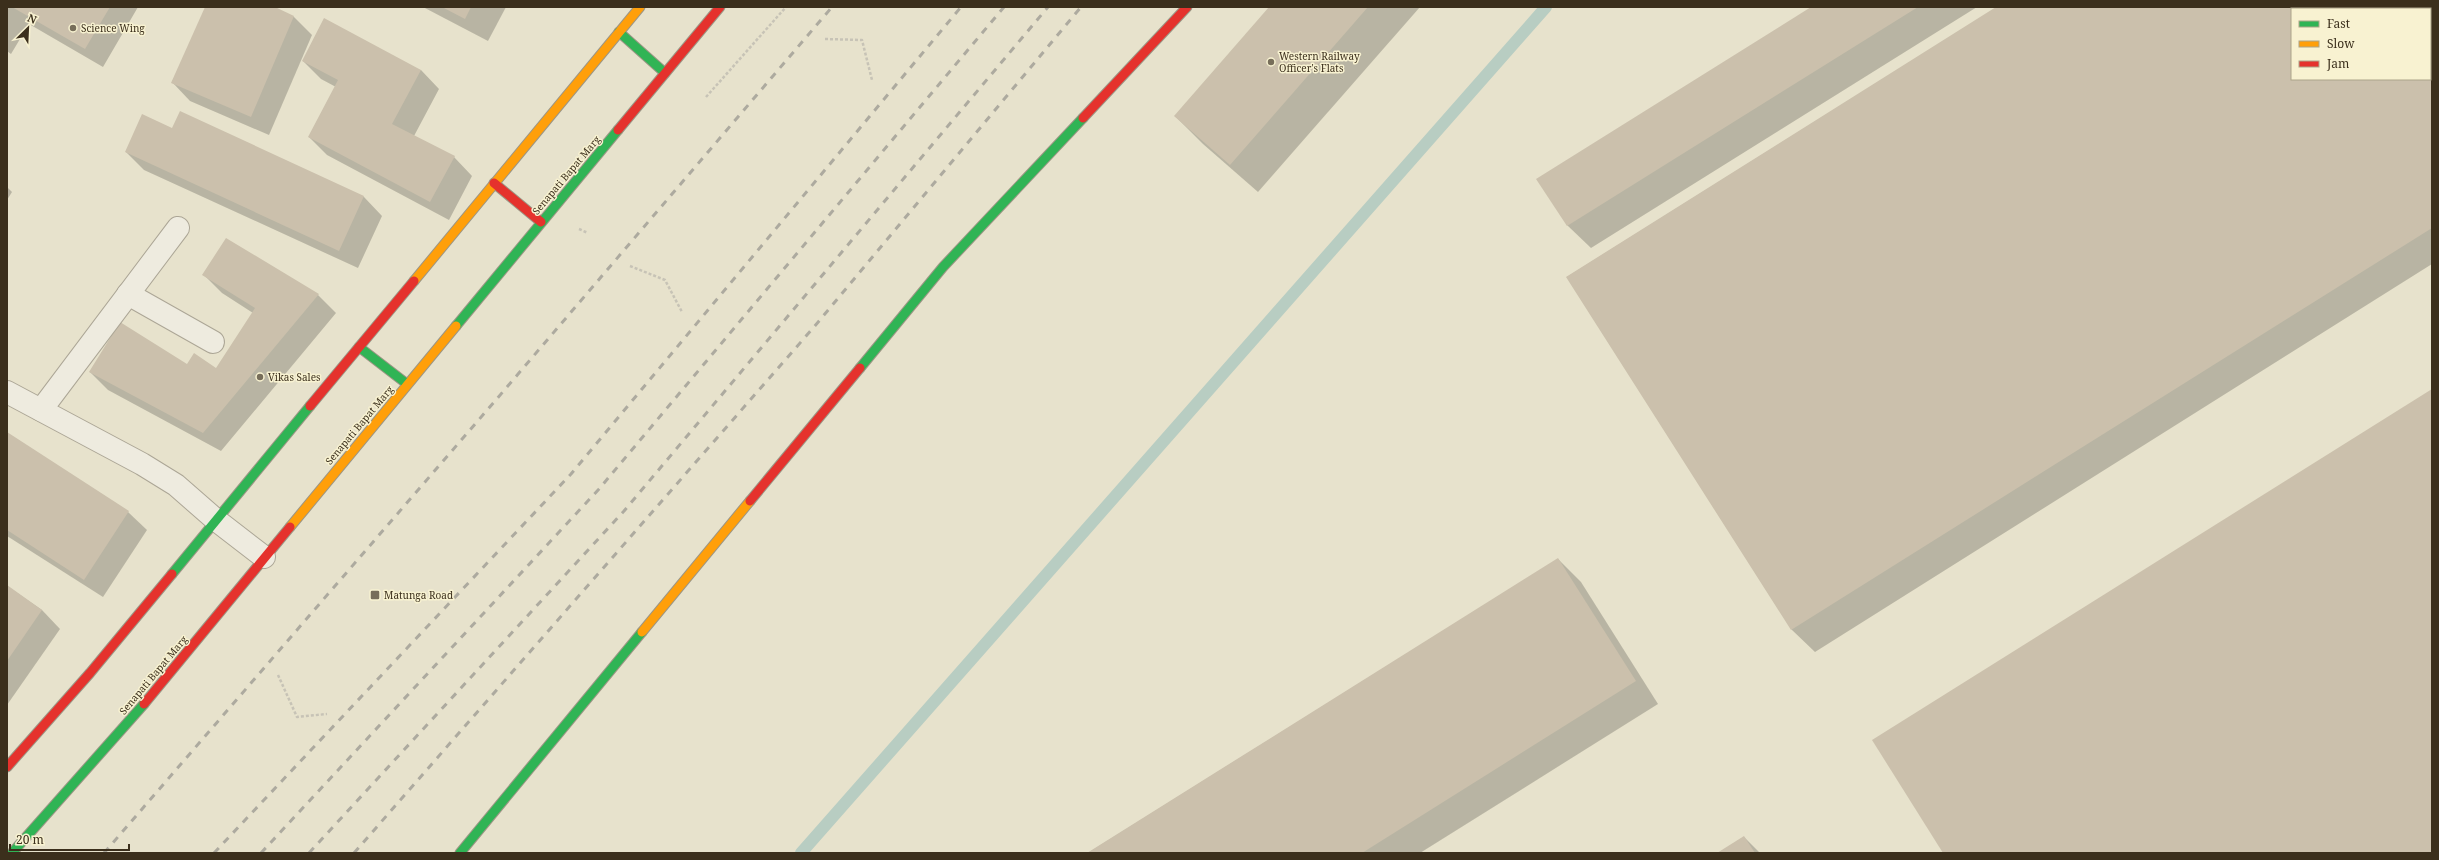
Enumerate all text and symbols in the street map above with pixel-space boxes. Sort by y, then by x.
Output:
north arrow [8,8,48,48]
legend [2291,8,2431,80]
text: N [25,10,40,27]
text: Fast [2327,15,2350,32]
place label: Science Wing [81,21,145,35]
marker: Science Wing [68,23,78,33]
text: Slow [2327,35,2355,52]
place label: Western Railway Officer's Flats [1279,49,1360,75]
text: Jam [2326,55,2349,72]
marker: Western Railway Officer's Flats [1266,57,1276,67]
street label: Senapati Bapat Marg [529,132,604,217]
place label: Vikas Sales [268,370,321,384]
marker: Vikas Sales [255,372,265,382]
street label: Senapati Bapat Marg [322,382,397,467]
place label: Matunga Road [384,588,453,602]
marker: Matunga Road [369,589,381,601]
street label: Senapati Bapat Marg [116,632,191,717]
scale bar [10,826,129,852]
text: 20 m [16,831,44,848]

